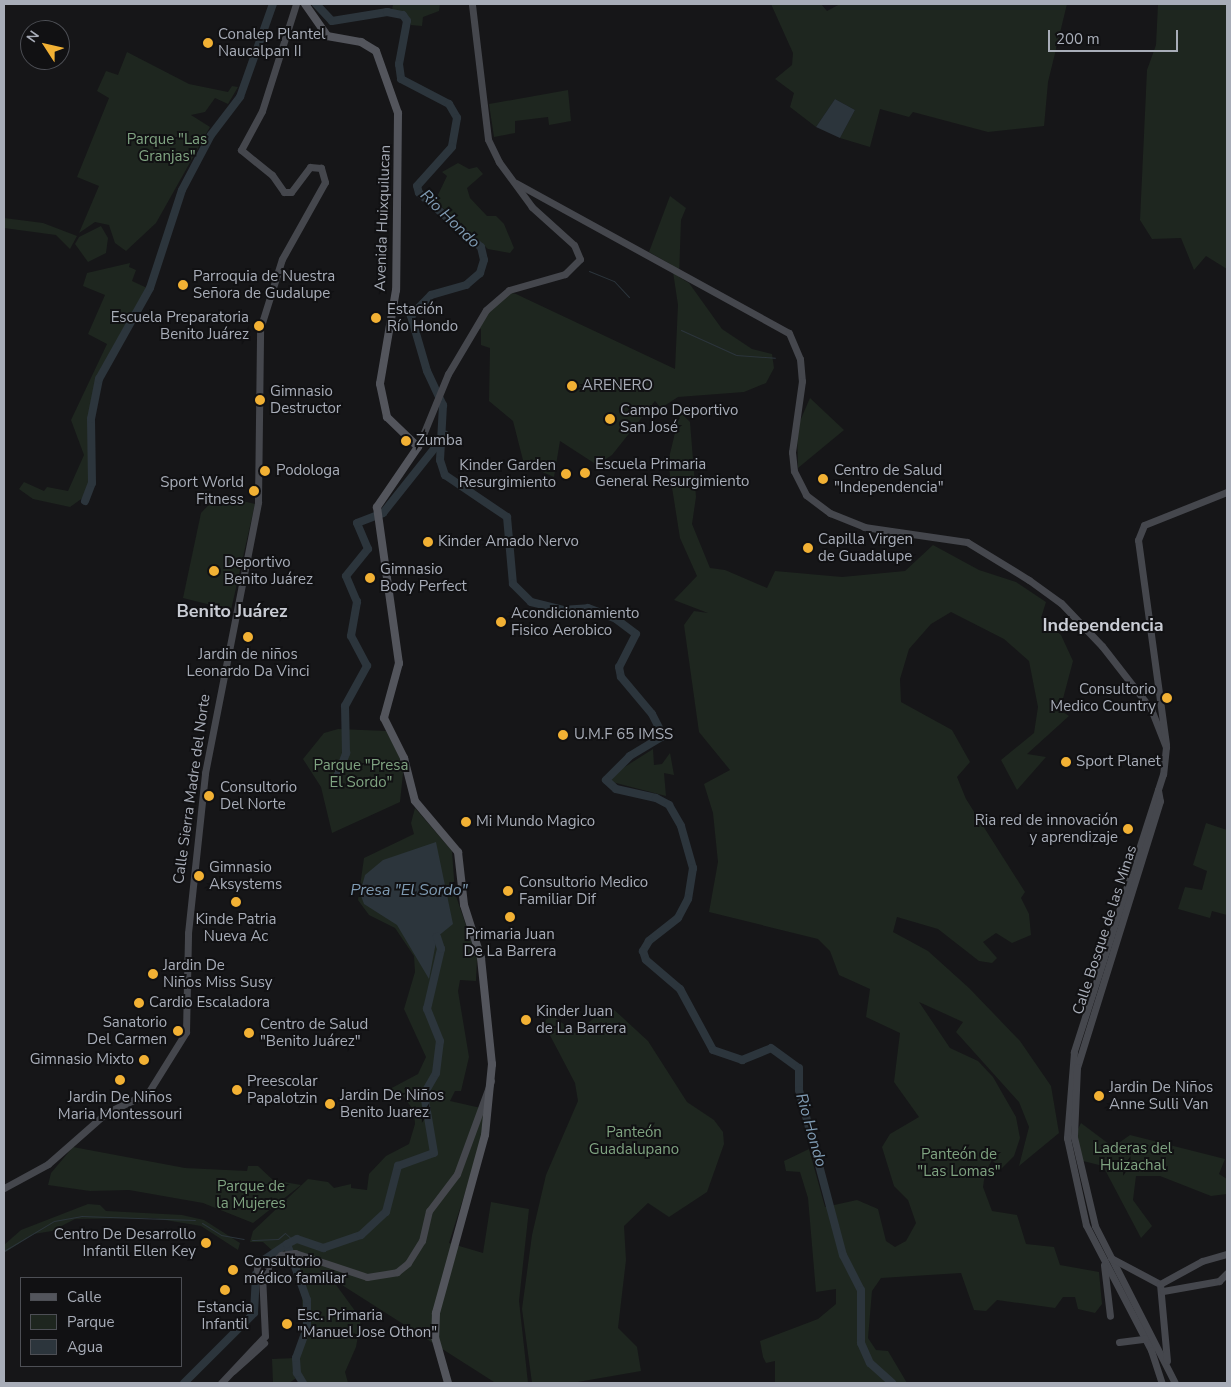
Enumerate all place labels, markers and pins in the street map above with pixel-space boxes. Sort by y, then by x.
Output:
place label: Conalep Plantel Naucalpan II [218,25,325,60]
marker: Conalep Plantel Naucalpan II [202,37,214,49]
place label: Parroquia de Nuestra Señora de Gudalupe [193,267,335,302]
marker: Parroquia de Nuestra Señora de Gudalupe [177,279,189,291]
place label: Estación Río Hondo [387,300,458,335]
place label: Escuela Preparatoria Benito Juárez [111,308,249,343]
marker: Estación Río Hondo [369,311,383,325]
marker: Escuela Preparatoria Benito Juárez [253,320,265,332]
place label: ARENERO [582,377,653,395]
marker: ARENERO [566,380,578,392]
place label: Gimnasio Destructor [270,382,341,417]
marker: Gimnasio Destructor [254,394,266,406]
place label: Campo Deportivo San José [620,401,738,436]
marker: Campo Deportivo San José [604,413,616,425]
place label: Zumba [416,432,463,450]
marker: Zumba [400,435,412,447]
place label: Escuela Primaria General Resurgimiento [595,455,749,490]
place label: Kinder Garden Resurgimiento [459,456,556,491]
place label: Centro de Salud "Independencia" [834,461,944,496]
place label: Podologa [276,462,340,480]
marker: Podologa [258,464,272,478]
marker: Escuela Primaria General Resurgimiento [579,467,591,479]
marker: Kinder Garden Resurgimiento [560,468,572,480]
marker: Centro de Salud "Independencia" [816,472,830,486]
place label: Sport World Fitness [160,473,244,508]
marker: Sport World Fitness [248,485,260,497]
place label: Capilla Virgen de Guadalupe [818,530,913,565]
place label: Kinder Amado Nervo [438,533,579,551]
marker: Kinder Amado Nervo [422,536,434,548]
marker: Capilla Virgen de Guadalupe [802,542,814,554]
place label: Deportivo Benito Juárez [224,553,313,588]
place label: Gimnasio Body Perfect [380,560,467,595]
marker: Deportivo Benito Juárez [208,565,220,577]
marker: Gimnasio Body Perfect [364,572,376,584]
place label: Acondicionamiento Fisico Aerobico [511,604,639,639]
marker: Acondicionamiento Fisico Aerobico [495,616,507,628]
marker: Jardin de niños Leonardo Da Vinci [242,631,254,643]
place label: Jardin de niños Leonardo Da Vinci [187,645,309,680]
place label: Consultorio Medico Country [1050,680,1156,715]
marker: Consultorio Medico Country [1160,691,1174,705]
place label: U.M.F 65 IMSS [574,726,673,744]
marker: U.M.F 65 IMSS [556,728,570,742]
place label: Sport Planet [1076,753,1161,771]
marker: Sport Planet [1060,756,1072,768]
place label: Consultorio Del Norte [220,778,297,813]
marker: Consultorio Del Norte [202,789,216,803]
place label: Ria red de innovación y aprendizaje [975,811,1118,846]
place label: Mi Mundo Magico [476,813,595,831]
marker: Mi Mundo Magico [460,816,472,828]
marker: Ria red de innovación y aprendizaje [1122,823,1134,835]
place label: Gimnasio Aksystems [209,858,282,893]
marker: Gimnasio Aksystems [193,870,205,882]
place label: Consultorio Medico Familiar Dif [519,873,648,908]
marker: Consultorio Medico Familiar Dif [501,884,515,898]
marker: Kinde Patria Nueva Ac [230,896,242,908]
place label: Kinde Patria Nueva Ac [195,910,277,945]
marker: Primaria Juan De La Barrera [504,911,516,923]
place label: Primaria Juan De La Barrera [464,925,556,960]
place label: Jardin De Niños Miss Susy [163,956,273,991]
marker: Jardin De Niños Miss Susy [147,968,159,980]
place label: Cardio Escaladora [149,994,270,1012]
marker: Cardio Escaladora [133,997,145,1009]
place label: Kinder Juan de La Barrera [536,1002,626,1037]
place label: Sanatorio Del Carmen [87,1013,167,1048]
marker: Kinder Juan de La Barrera [520,1014,532,1026]
place label: Centro de Salud "Benito Juárez" [260,1015,368,1050]
marker: Sanatorio Del Carmen [171,1024,185,1038]
marker: Centro de Salud "Benito Juárez" [242,1026,256,1040]
place label: Gimnasio Mixto [30,1051,134,1069]
marker: Gimnasio Mixto [138,1054,150,1066]
place label: Preescolar Papalotzin [247,1072,318,1107]
marker: Jardin De Niños Maria Montessouri [114,1074,126,1086]
place label: Jardin De Niños Anne Sulli Van [1109,1078,1213,1113]
marker: Preescolar Papalotzin [231,1084,243,1096]
place label: Jardin De Niños Benito Juarez [340,1086,444,1121]
place label: Jardin De Niños Maria Montessouri [58,1088,182,1123]
marker: Jardin De Niños Anne Sulli Van [1093,1090,1105,1102]
marker: Jardin De Niños Benito Juarez [324,1098,336,1110]
place label: Centro De Desarrollo Infantil Ellen Key [54,1225,196,1260]
marker: Centro De Desarrollo Infantil Ellen Key [200,1237,212,1249]
place label: Consultorio médico familiar [244,1252,346,1287]
marker: Consultorio médico familiar [226,1263,240,1277]
marker: Estancia Infantil [219,1284,231,1296]
place label: Estancia Infantil [197,1298,253,1333]
place label: Esc. Primaria "Manuel Jose Othon" [297,1306,437,1341]
marker: Esc. Primaria "Manuel Jose Othon" [281,1318,293,1330]

